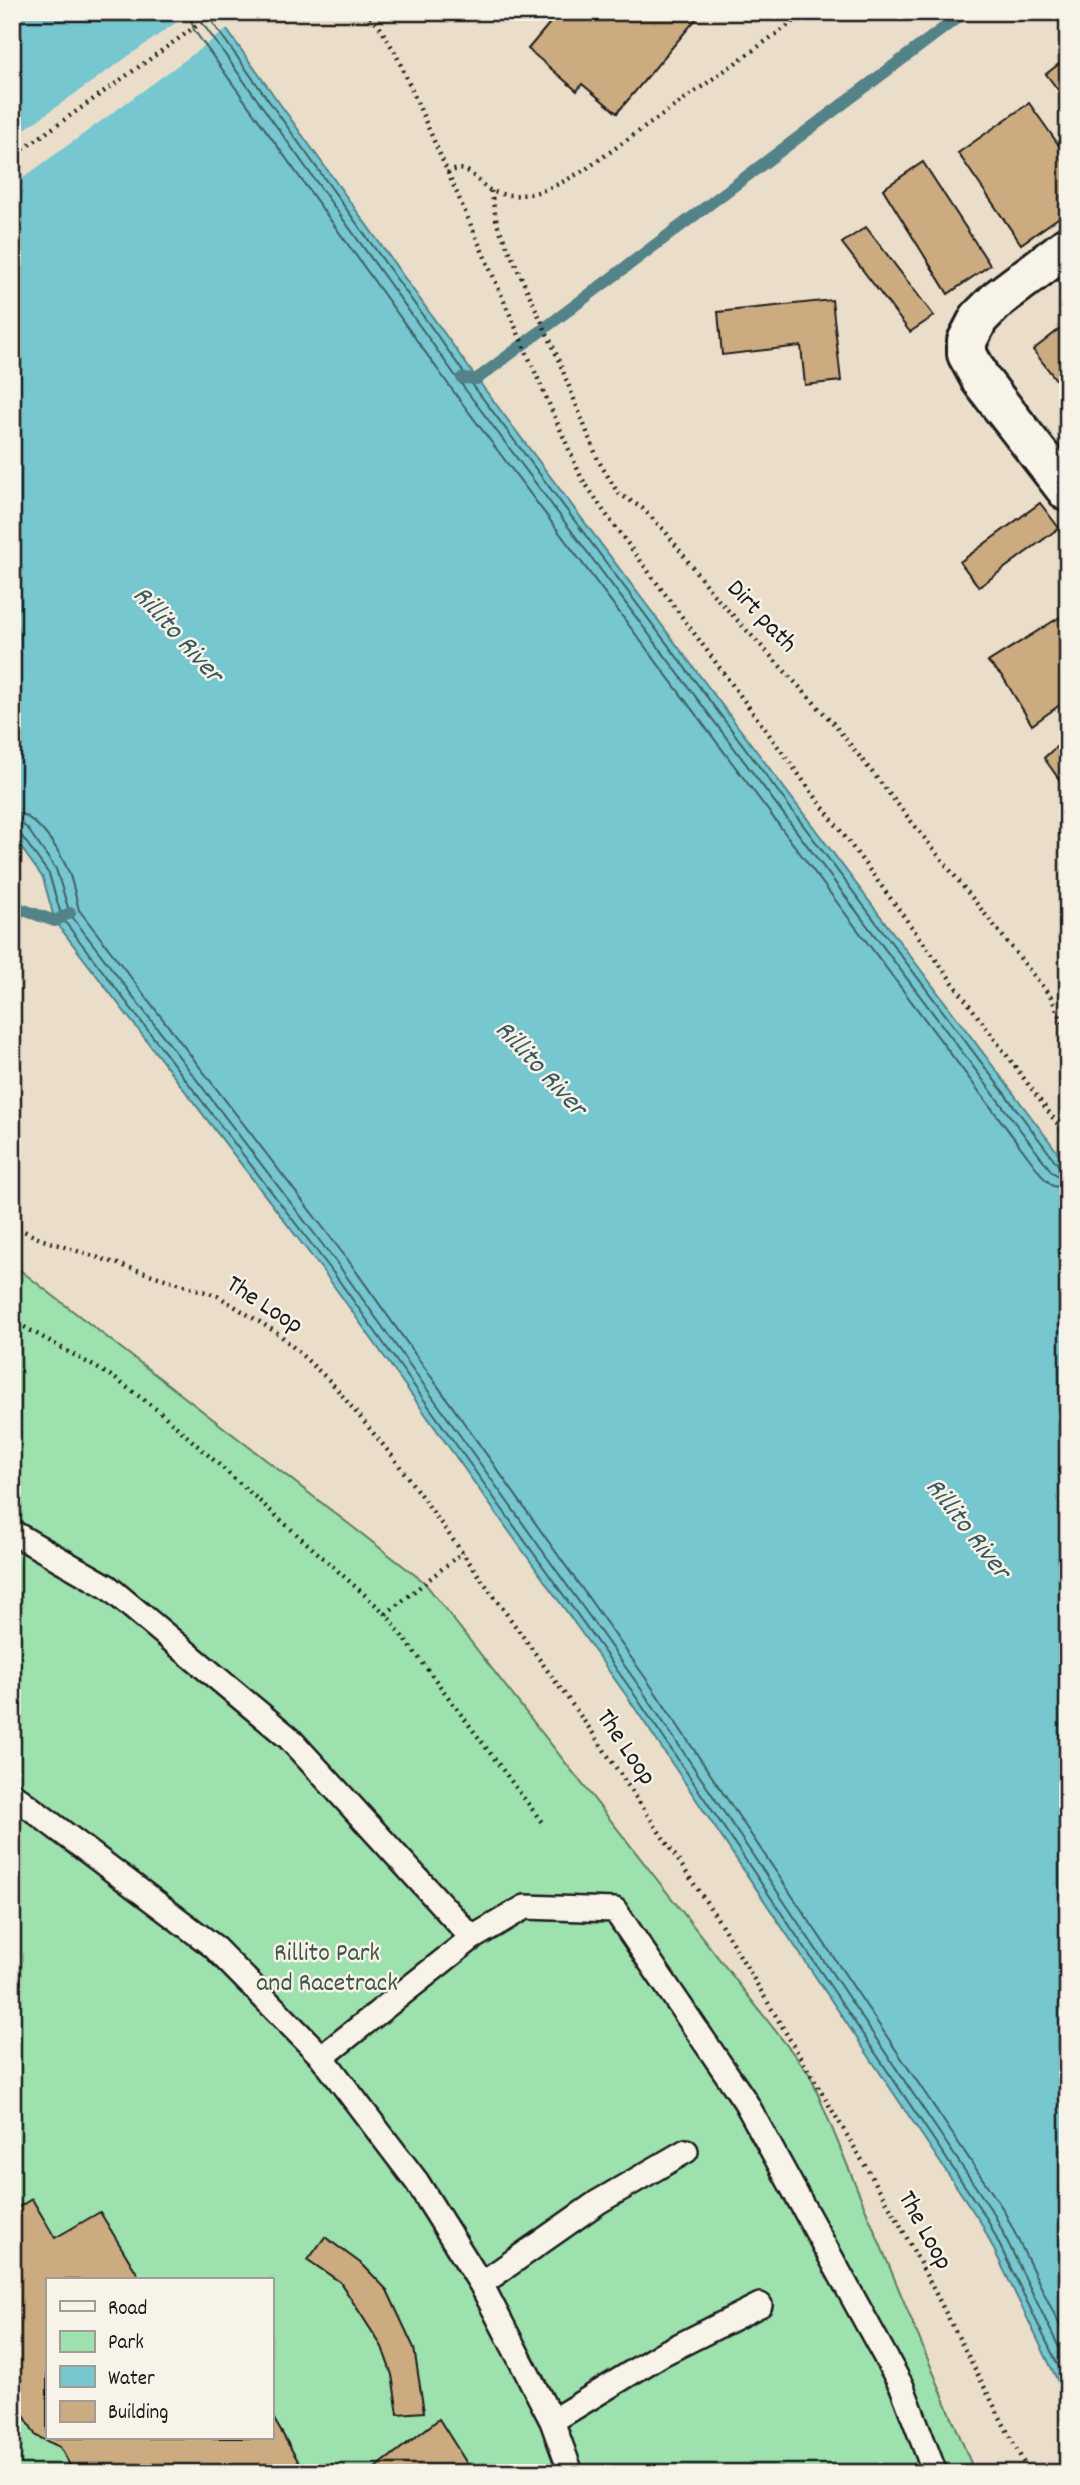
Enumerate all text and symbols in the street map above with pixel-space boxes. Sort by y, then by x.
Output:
street label: Dirt path [717,572,805,662]
water label: Rillito River [121,578,233,696]
water label: Rillito River [484,1013,597,1130]
street label: The Loop [218,1267,310,1345]
water label: Rillito River [913,1471,1021,1592]
street label: The Loop [586,1702,664,1794]
park label: Rillito Park and Racetrack [256,1936,398,2003]
street label: The Loop [887,2185,961,2277]
legend [46,2278,273,2440]
text: Road [108,2295,147,2325]
text: Park [108,2329,144,2359]
text: Water [108,2365,155,2395]
text: Building [108,2399,168,2429]

